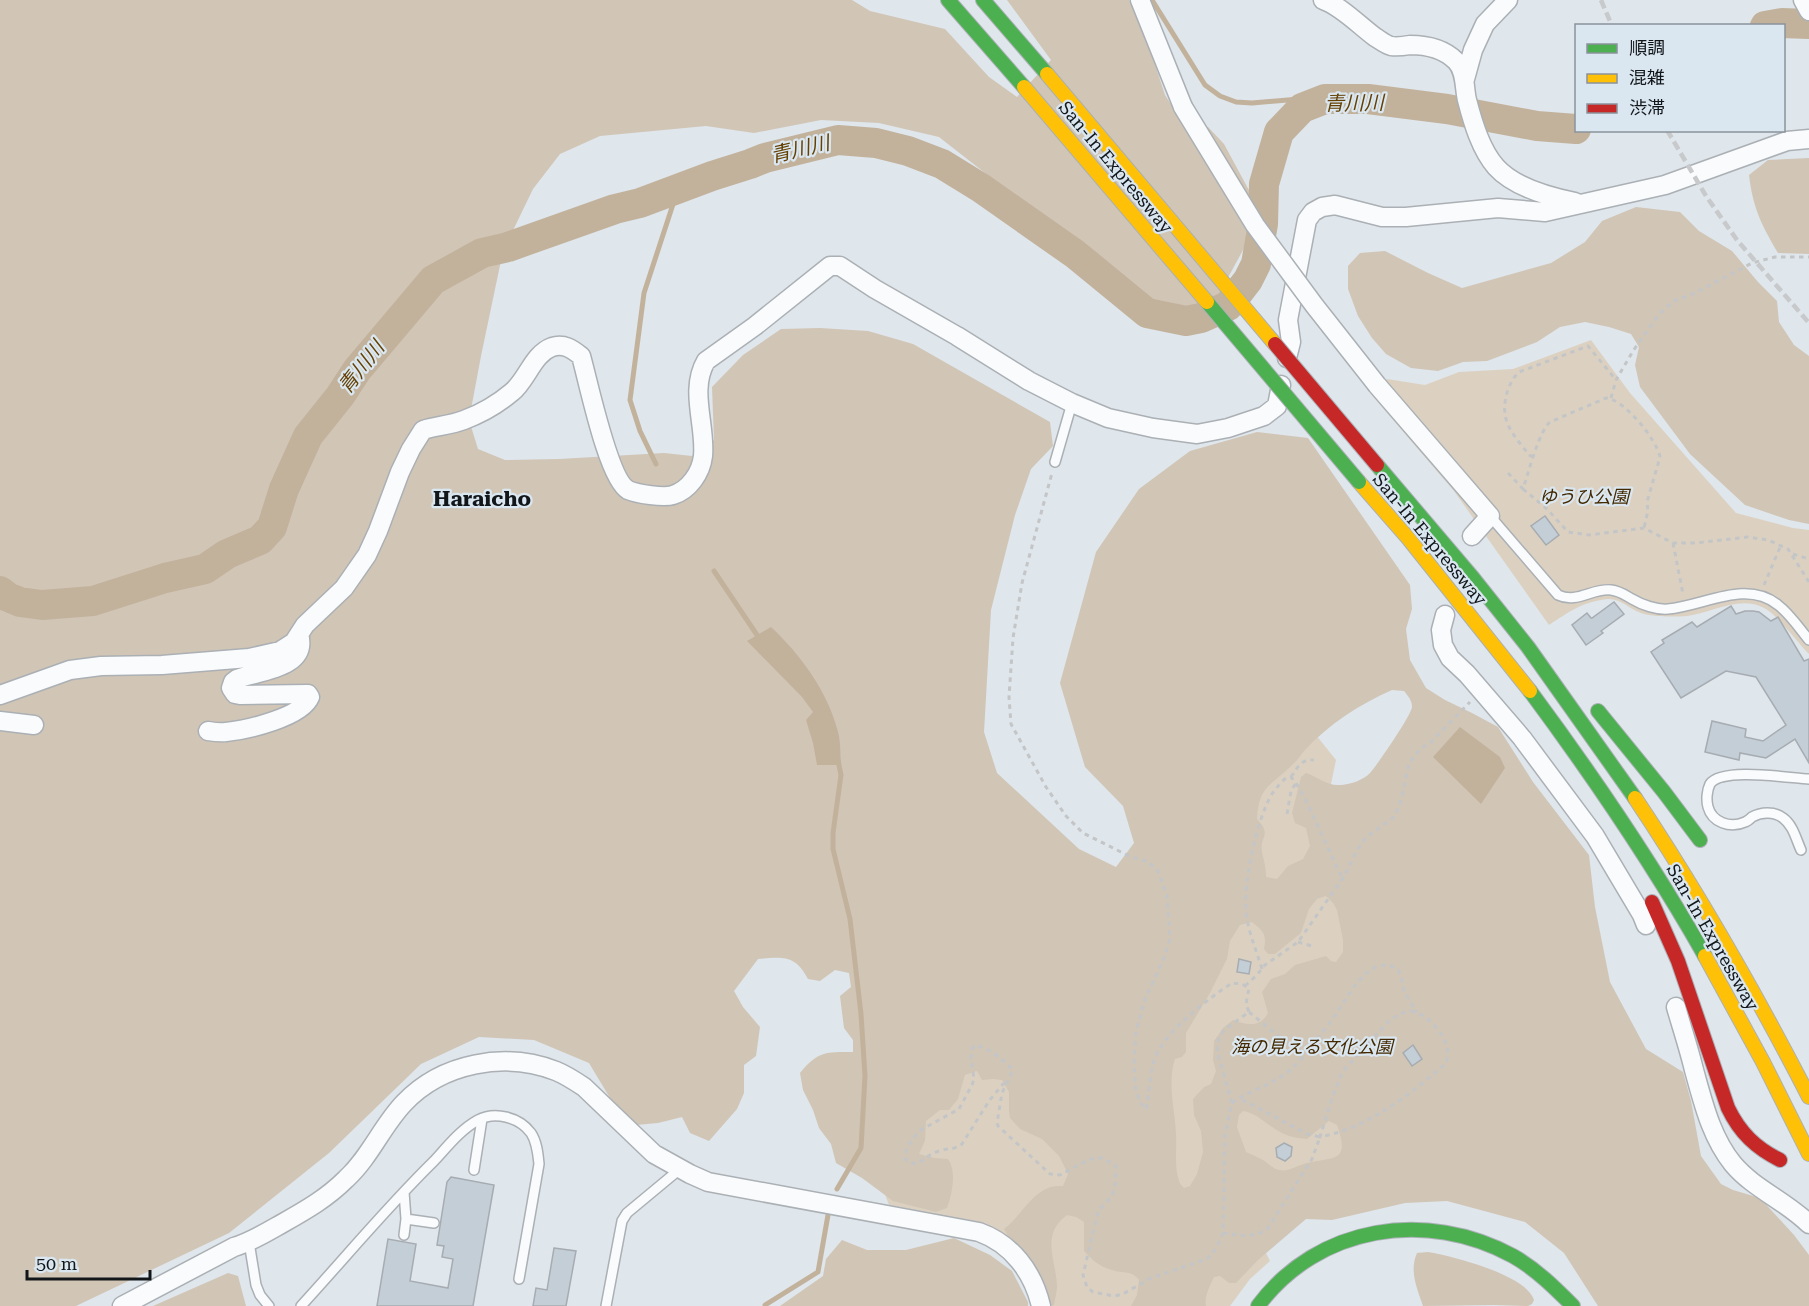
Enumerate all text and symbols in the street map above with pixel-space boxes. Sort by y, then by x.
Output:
legend [1575,24,1785,132]
text: 順調 [1629,37,1665,58]
text: 混雑 [1629,67,1665,88]
water label: 青川川 [1324,90,1386,116]
street label: San-In Expressway [1055,97,1178,238]
text: 渋滞 [1629,97,1665,118]
water label: 青川川 [768,130,834,167]
water label: 青川川 [333,334,390,398]
street label: San-In Expressway [1369,469,1492,610]
park label: ゆうひ公園 [1539,486,1632,507]
district label: Haraicho [433,487,531,511]
street label: San-In Expressway [1662,860,1764,1014]
park label: 海の見える文化公園 [1231,1036,1396,1057]
scale bar [27,1243,150,1281]
text: 50 m [36,1253,77,1274]

